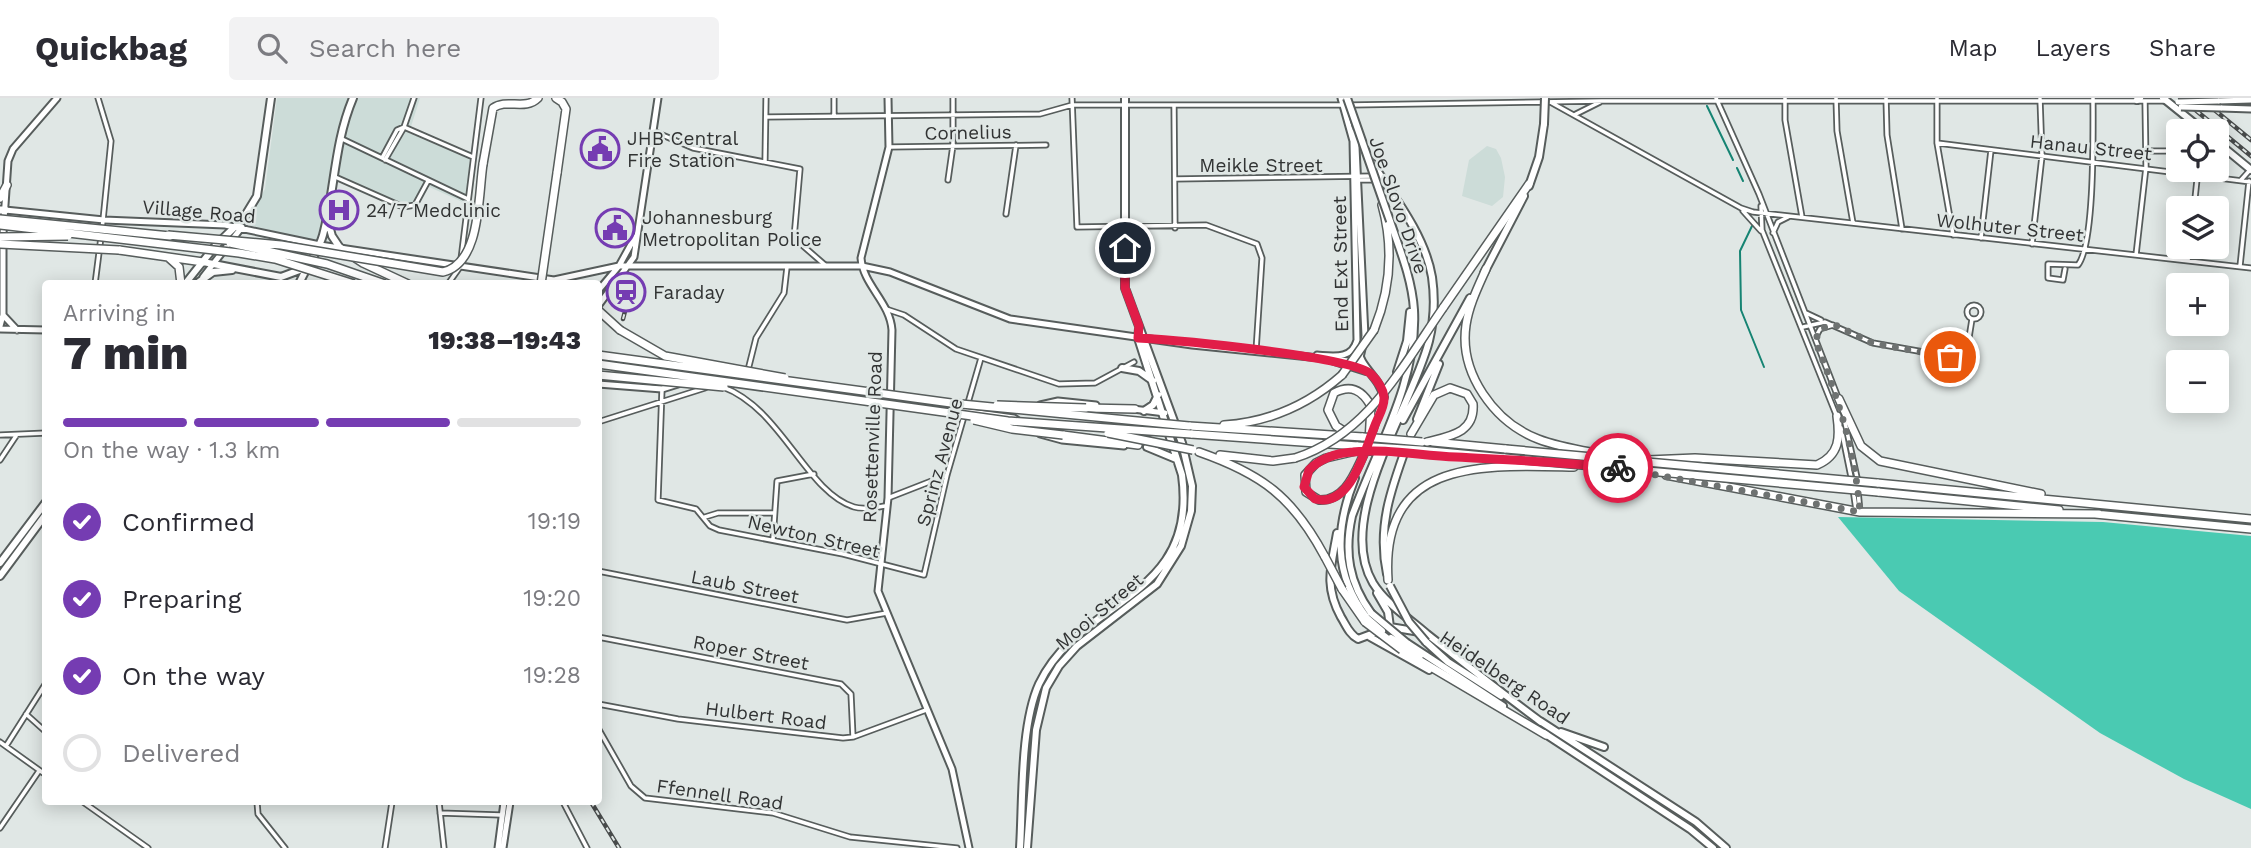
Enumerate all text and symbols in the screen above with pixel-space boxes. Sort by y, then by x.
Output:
search box [229,17,719,80]
text: Quickbag [35,29,187,68]
icon: search [253,29,291,67]
text: Search here [309,33,461,63]
text: Map [1949,34,1997,62]
text: Layers [2035,34,2111,62]
text: Share [2149,34,2216,62]
map controls [2166,119,2229,413]
button: locate [2166,119,2229,182]
street label: Cornelius [924,120,1012,145]
place label: JHB Central Fire Station [627,127,738,172]
public building icon: JHB Central Fire Station [579,128,621,170]
street label: Hanau Street [2029,130,2153,165]
street label: Joe Slovo Drive [1364,133,1433,277]
street label: Meikle Street [1199,154,1323,177]
hospital icon: 24/7 Medclinic [318,189,360,231]
street label: Village Road [141,195,257,228]
street label: End Ext Street [1328,196,1353,332]
button: layers [2166,196,2229,259]
place label: 24/7 Medclinic [366,199,501,222]
place label: Johannesburg Metropolitan Police [642,206,822,251]
public building icon: Johannesburg Metropolitan Police [594,207,636,249]
street label: Wolhuter Street [1935,208,2085,247]
pin [1095,218,1155,278]
icon: home [1106,229,1144,267]
station icon: Faraday [605,271,647,313]
button: + [2166,273,2229,336]
place label: Faraday [653,281,725,304]
text: Arriving in [63,300,176,327]
text: 19:38–19:43 [428,325,581,355]
text: 7 min [63,326,188,380]
pin [1920,327,1980,387]
icon: bag [1931,338,1969,376]
button: − [2166,350,2229,413]
street label: Rosettenville Road [858,351,887,523]
street label: Sprinz Avenue [911,396,968,529]
courier [1583,433,1653,503]
text: On the way · 1.3 km [63,437,281,464]
icon: bike [1599,449,1637,487]
icon: check [63,503,101,541]
text: Confirmed [122,507,255,537]
text: 19:19 [528,508,581,535]
street label: Newton Street [745,510,882,563]
street label: Laub Street [689,565,801,608]
street label: Mooi Street [1051,568,1148,655]
icon: check [63,580,101,618]
text: Preparing [122,584,242,614]
text: 19:20 [523,585,581,612]
street label: Heidelberg Road [1435,625,1574,729]
street label: Roper Street [691,630,811,675]
icon: check [63,657,101,695]
text: On the way [122,661,265,691]
text: 19:28 [523,662,581,689]
street label: Hulbert Road [704,697,828,734]
text: Delivered [122,738,241,768]
street label: Ffennell Road [655,774,785,815]

